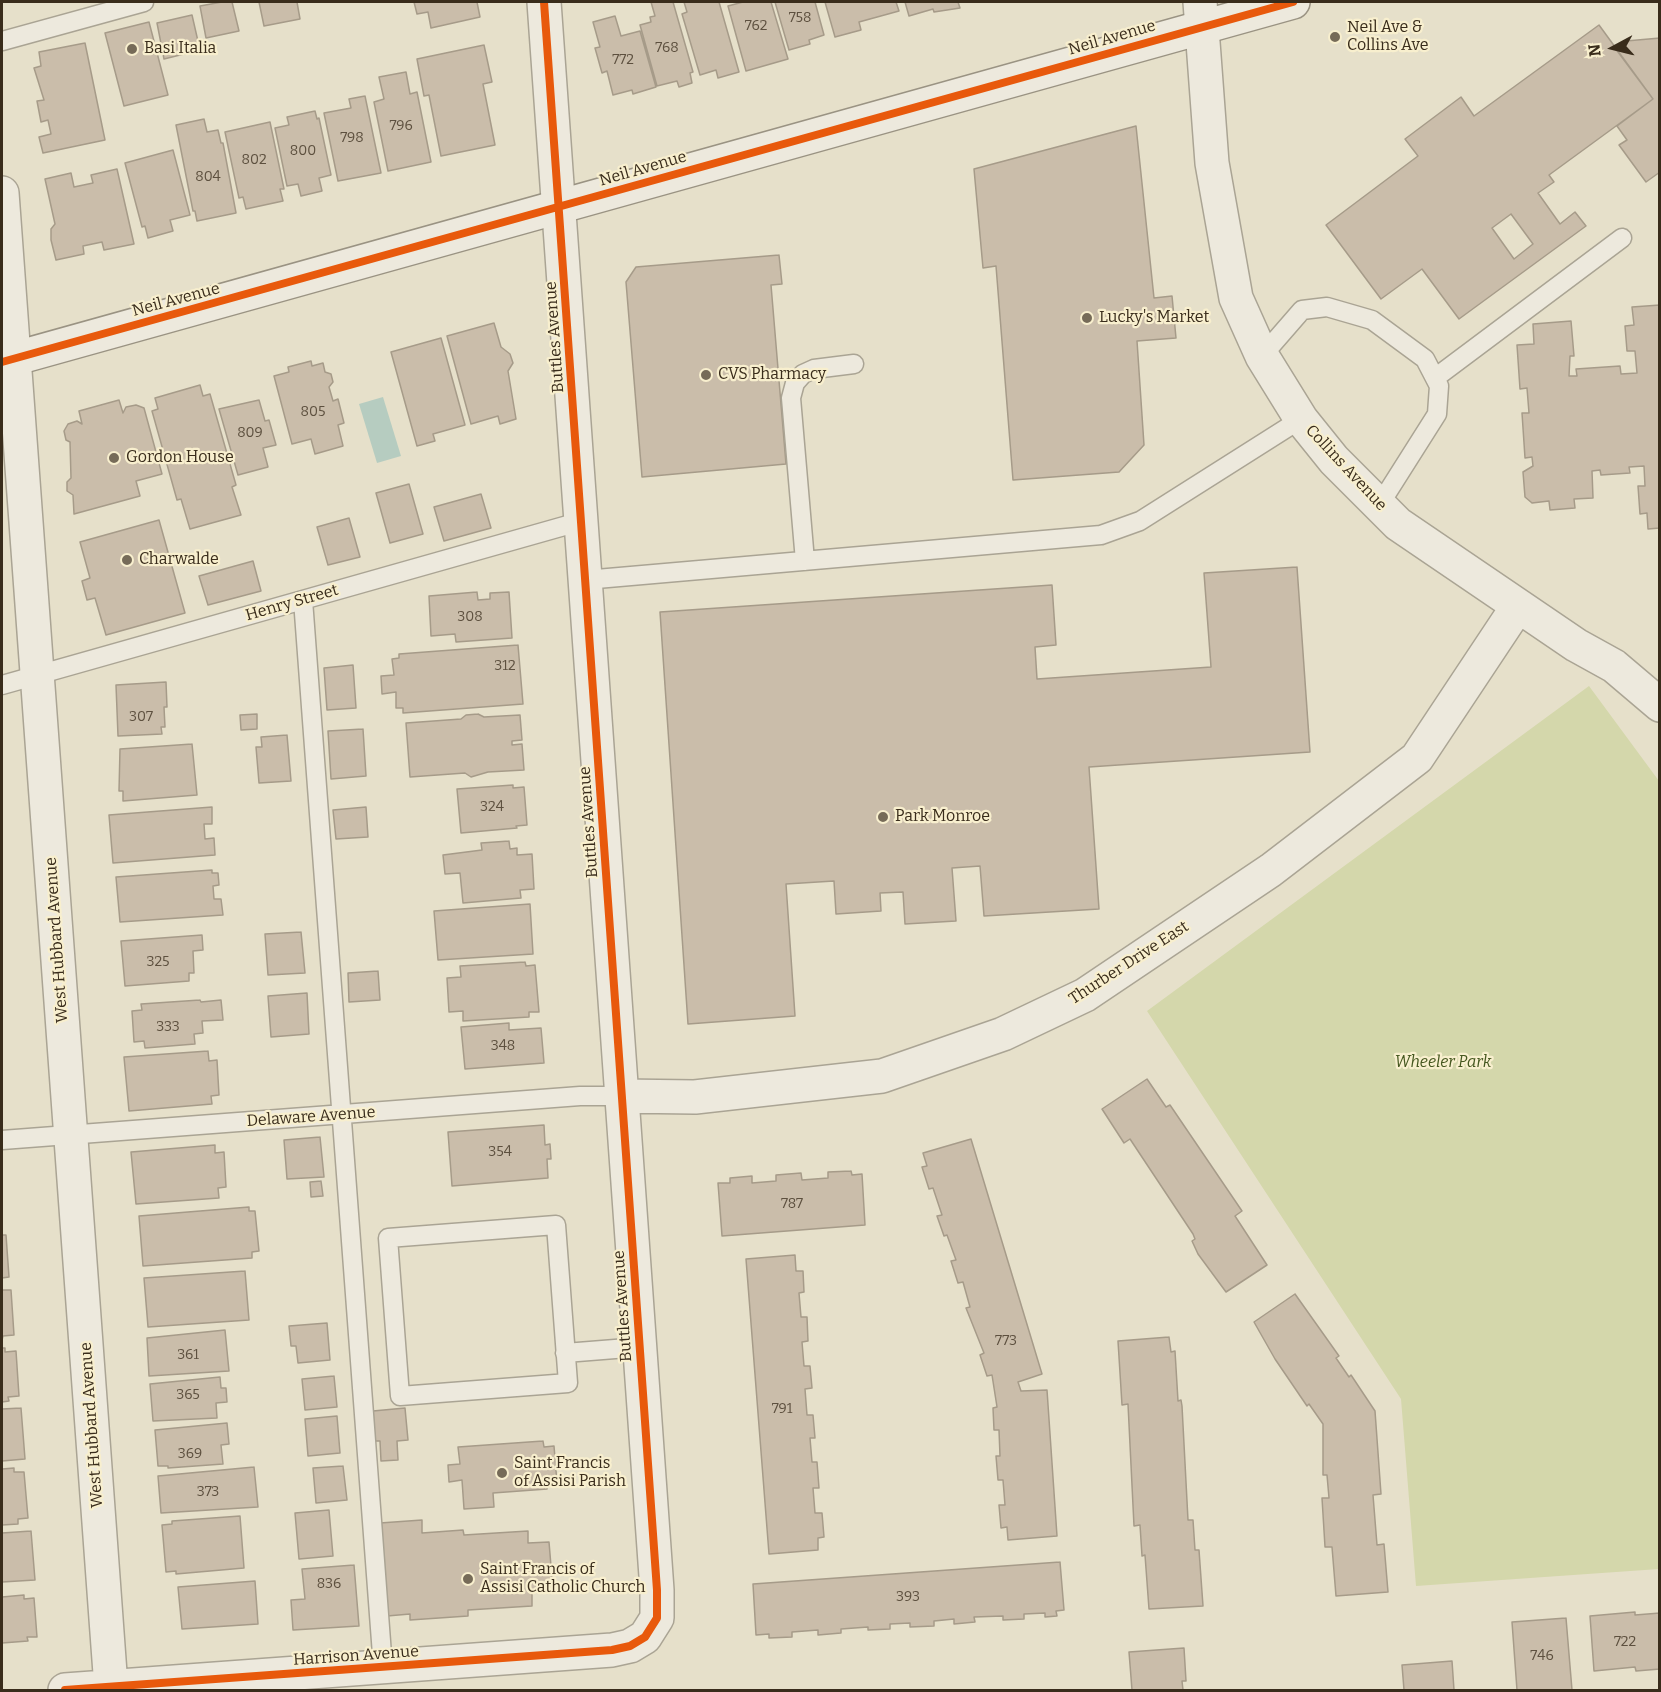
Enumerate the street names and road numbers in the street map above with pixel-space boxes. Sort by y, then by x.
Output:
street label: Neil Avenue [1066,16,1158,60]
street label: Neil Avenue [597,147,689,191]
street label: Neil Avenue [130,279,222,321]
street label: Buttles Avenue [542,281,568,393]
street label: Collins Avenue [1301,421,1391,515]
street label: Henry Street [243,581,341,625]
street label: Buttles Avenue [576,766,602,878]
street label: West Hubbard Avenue [42,856,72,1024]
street label: Thurber Drive East [1066,917,1192,1009]
street label: Delaware Avenue [246,1103,376,1131]
street label: Buttles Avenue [610,1250,636,1362]
street label: West Hubbard Avenue [77,1341,107,1509]
street label: Harrison Avenue [292,1642,420,1670]

